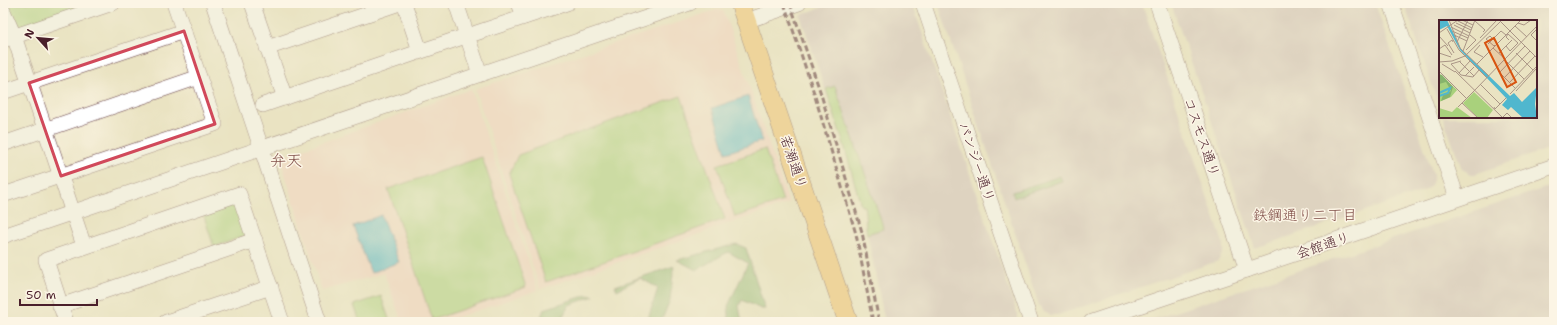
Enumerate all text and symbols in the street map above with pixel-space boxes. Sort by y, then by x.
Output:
north arrow [18,18,58,58]
inset map [1439,20,1537,118]
text: N [21,26,38,41]
street label: コスモス通り [1180,95,1224,179]
street label: パンジー通り [955,119,999,205]
street label: 若潮通り [776,133,812,191]
district label: 弁天 [270,150,302,171]
district label: 鉄鋼通り二丁目 [1252,205,1358,225]
street label: 会館通り [1294,227,1352,263]
scale bar [20,281,97,307]
text: 50 m [26,287,56,303]

